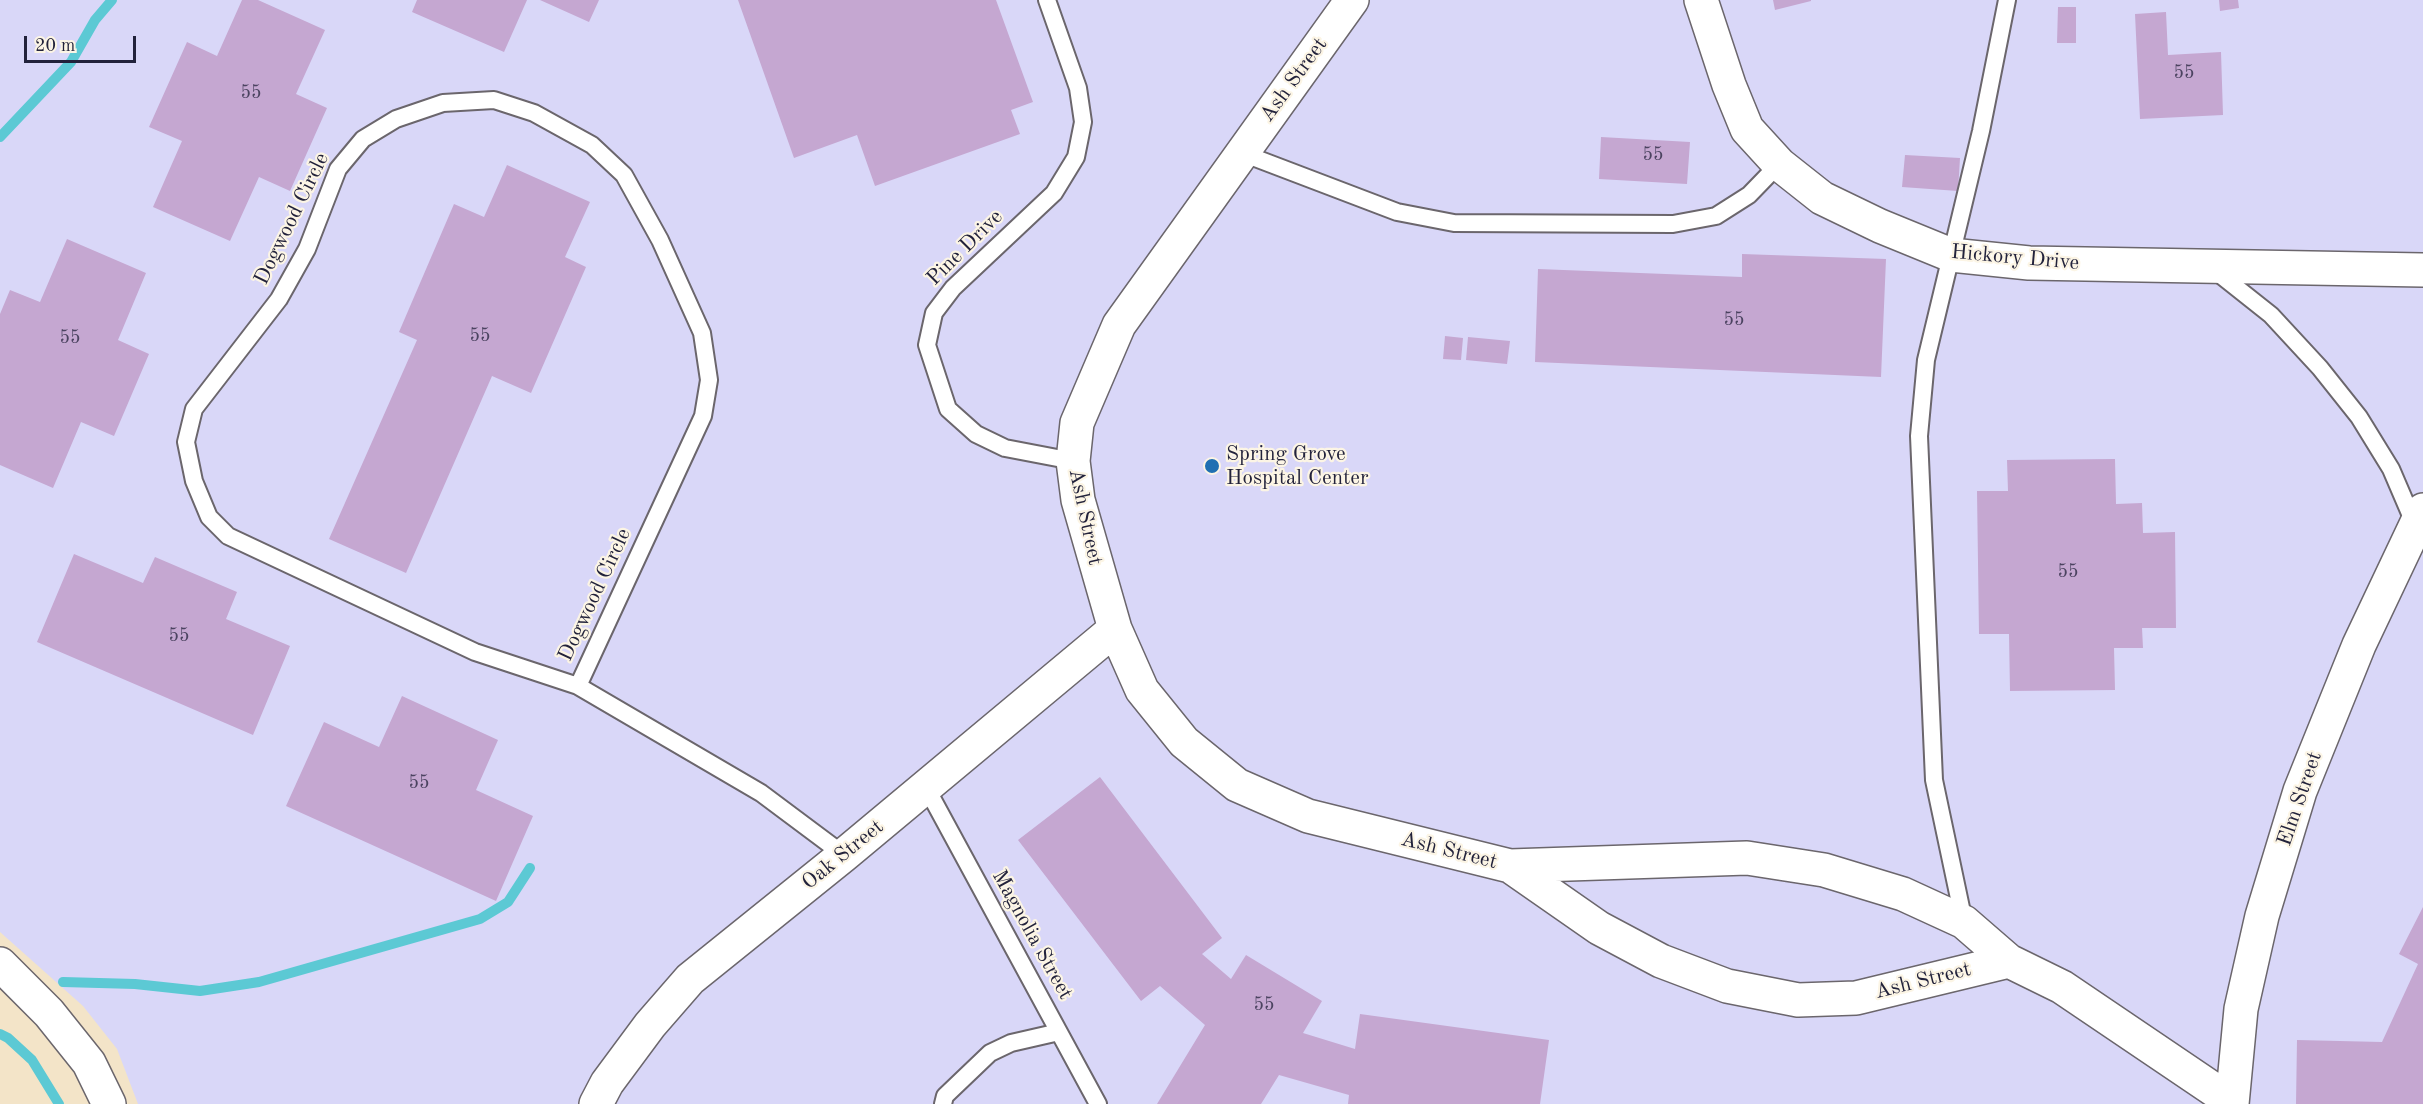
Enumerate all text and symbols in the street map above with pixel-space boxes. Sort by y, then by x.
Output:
scale bar [27,24,140,62]
street label: Ash Street [1255,33,1333,127]
text: 20 m [35,37,75,55]
house number: 55 [2174,62,2194,84]
house number: 55 [241,82,261,104]
house number: 55 [1643,144,1663,166]
street label: Dogwood Circle [249,149,335,289]
street label: Pine Drive [922,205,1008,291]
street label: Hickory Drive [1950,240,2080,276]
house number: 55 [1724,309,1744,331]
house number: 55 [470,325,490,347]
house number: 55 [60,327,80,349]
place label: Spring Grove Hospital Center [1226,441,1369,491]
marker: Spring Grove Hospital Center [1203,457,1221,475]
street label: Ash Street [1062,466,1108,568]
street label: Dogwood Circle [553,524,637,666]
house number: 55 [2058,561,2078,583]
house number: 55 [169,625,189,647]
street label: Elm Street [2272,748,2328,850]
house number: 55 [409,772,429,794]
street label: Oak Street [797,815,889,895]
street label: Ash Street [1398,827,1500,875]
street label: Magnolia Street [986,866,1078,1004]
street label: Ash Street [1872,957,1974,1005]
house number: 55 [1254,994,1274,1016]

